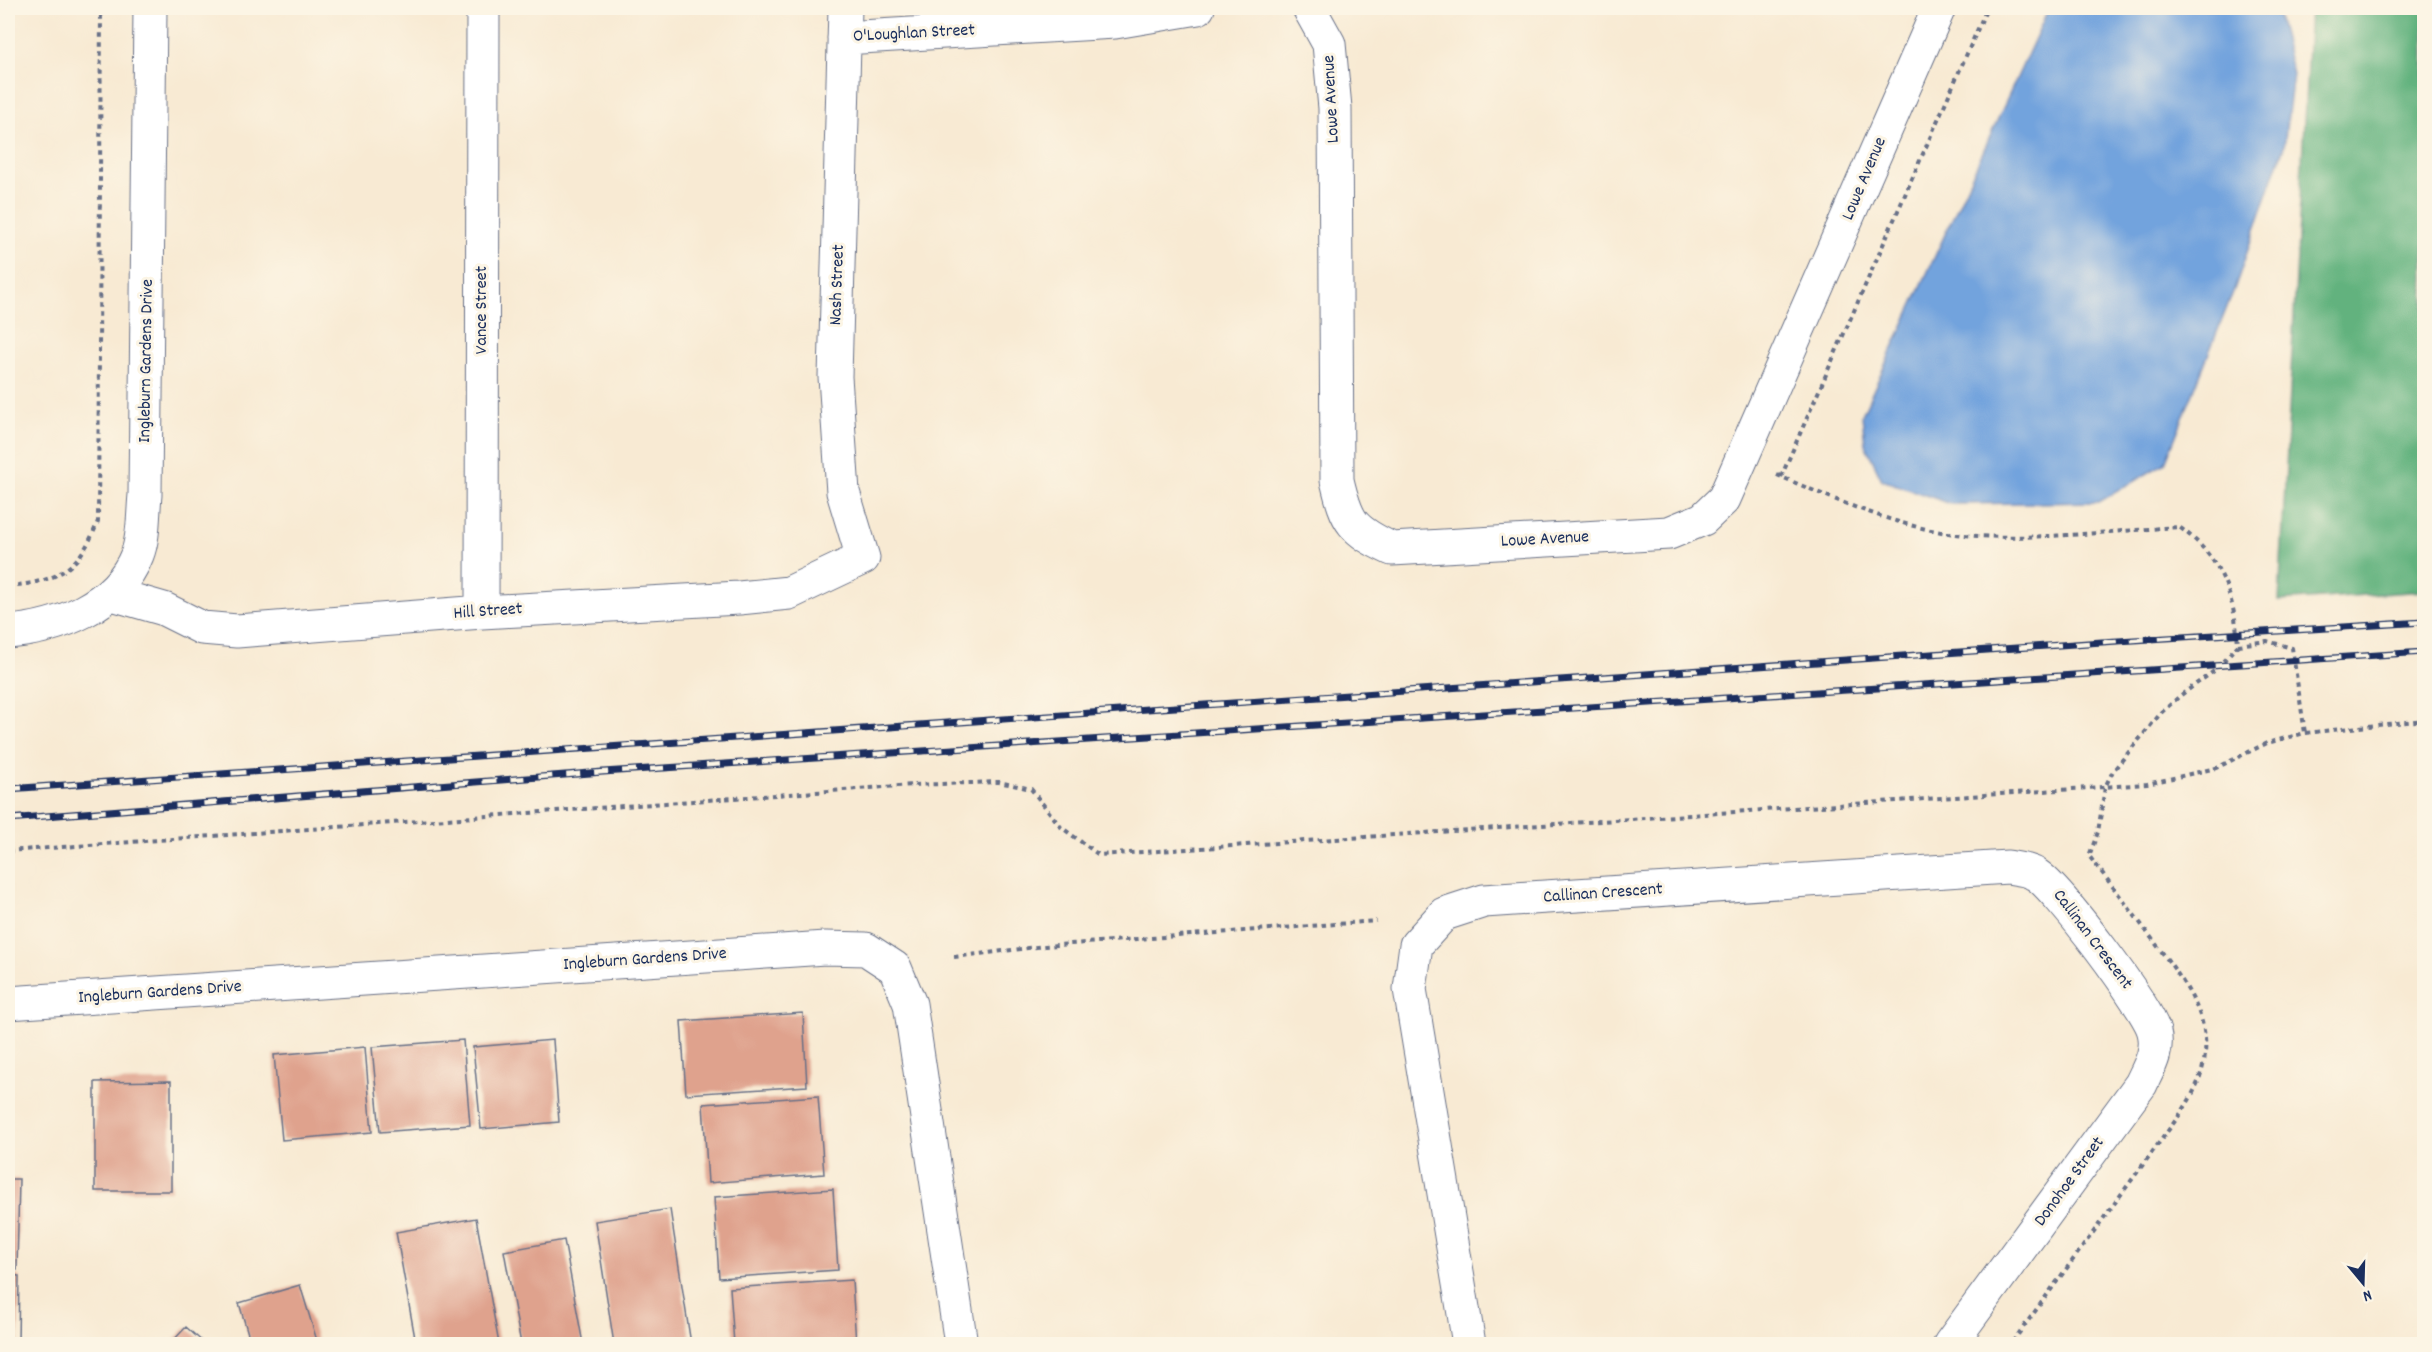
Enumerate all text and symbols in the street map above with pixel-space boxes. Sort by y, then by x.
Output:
street label: O'Loughlan Street [852,18,976,50]
street label: Lowe Avenue [1317,54,1347,144]
street label: Lowe Avenue [1836,133,1894,225]
street label: Nash Street [824,244,852,326]
street label: Vance Street [470,265,495,354]
street label: Ingleburn Gardens Drive [133,279,161,443]
street label: Lowe Avenue [1500,525,1590,555]
street label: Hill Street [453,597,524,627]
street label: Callinan Crescent [1542,877,1664,911]
street label: Callinan Crescent [2046,885,2138,996]
street label: Ingleburn Gardens Drive [562,942,728,978]
street label: Ingleburn Gardens Drive [77,975,243,1011]
street label: Donohoe Street [2029,1132,2111,1232]
north arrow [2333,1253,2393,1313]
text: N [2359,1283,2375,1307]

